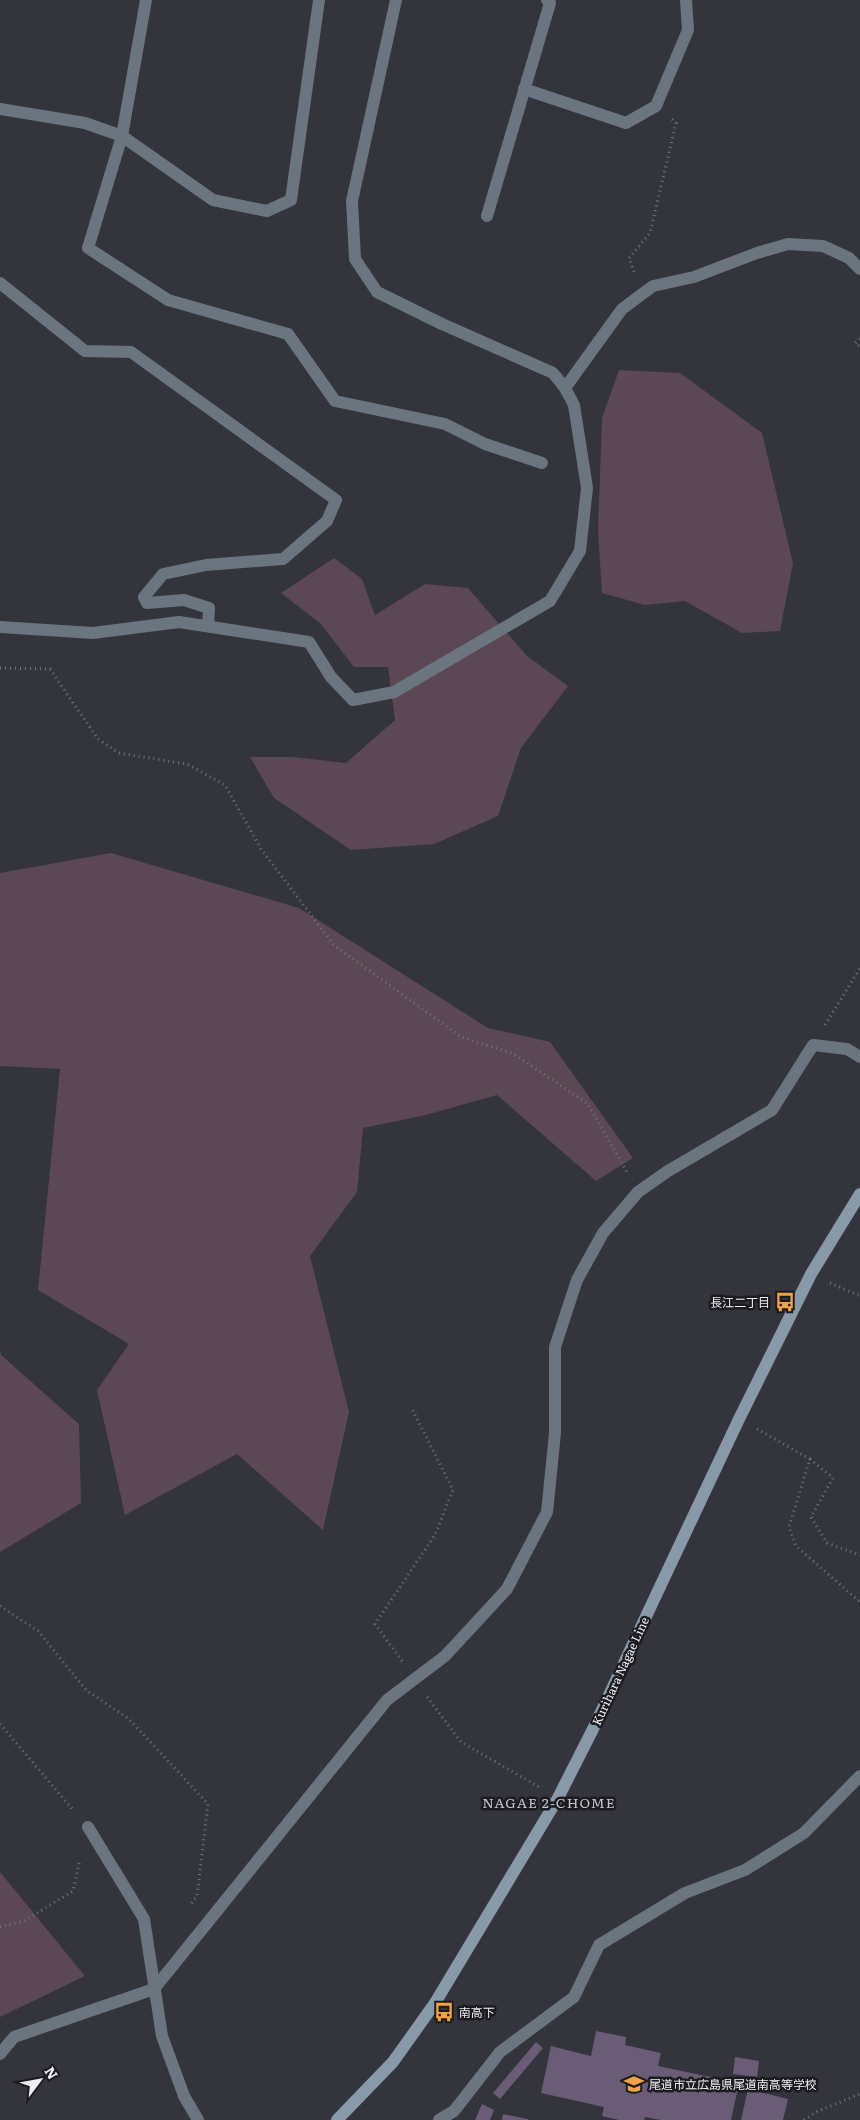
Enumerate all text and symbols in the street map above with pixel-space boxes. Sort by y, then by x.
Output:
bus stop icon: 長江二丁目 [774,1291,796,1313]
place label: 長江二丁目 [710,1293,770,1311]
street label: Kurihara Nagae Line [587,1614,653,1728]
district label: NAGAE 2-CHOME [482,1792,616,1812]
bus stop icon: 南高下 [433,2001,455,2023]
place label: 南高下 [459,2003,495,2021]
north arrow [15,2055,65,2105]
text: N [40,2062,64,2083]
school or university icon: 尾道市立広島県尾道南高等学校 [623,2073,645,2095]
place label: 尾道市立広島県尾道南高等学校 [649,2075,817,2093]

